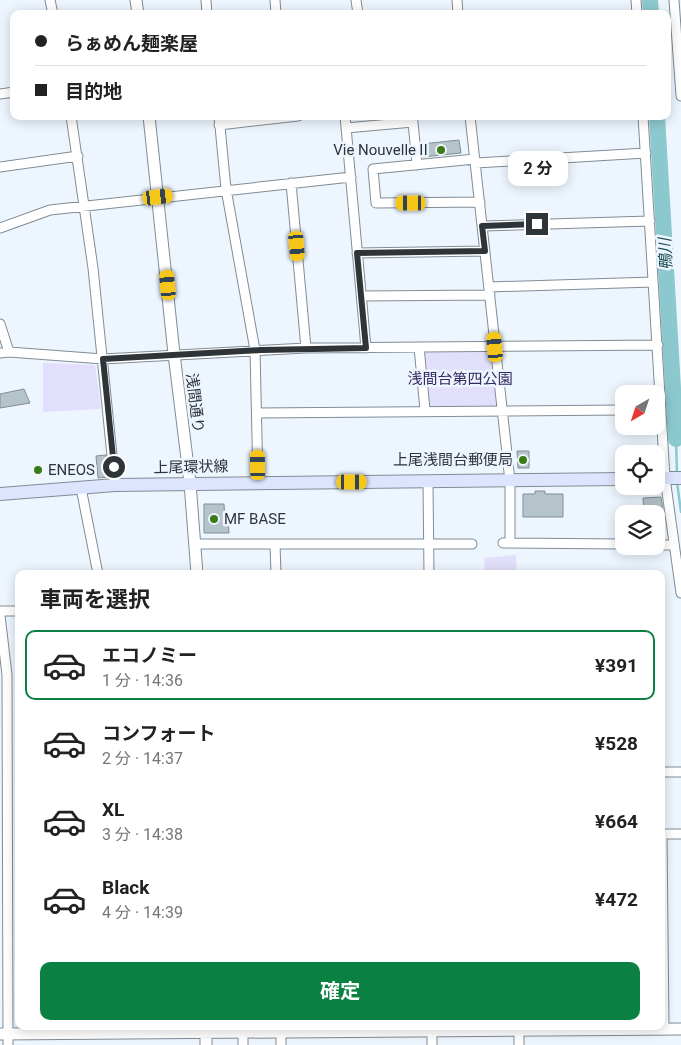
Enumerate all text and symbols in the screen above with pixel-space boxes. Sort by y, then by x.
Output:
text: らぁめん麺楽屋 [65,32,198,55]
text: 目的地 [65,80,122,103]
place label: Vie NouvelleⅡ [333,141,431,159]
marker: Vie NouvelleⅡ [435,144,447,156]
callout: 2 分 [507,152,567,186]
text: 2 分 [523,159,553,178]
car [142,188,173,206]
car [396,196,426,211]
route end [526,213,548,235]
car [288,230,305,262]
water label: 鴨川 [655,236,676,270]
car [159,269,176,301]
car [486,331,503,363]
park label: 浅間台第四公園 [407,370,513,388]
street label: 浅間通り [182,372,208,434]
north arrow [615,385,665,435]
map controls [615,385,665,555]
button: locate [615,445,665,495]
car [250,450,265,480]
place label: 上尾浅間台郵便局 [393,451,513,469]
marker: 上尾浅間台郵便局 [517,454,529,466]
route start [103,456,125,478]
street label: 上尾環状線 [153,457,229,477]
place label: ENEOS [48,461,95,479]
marker: ENEOS [32,464,44,476]
car [337,475,367,490]
button: layers [615,505,665,555]
place label: MF BASE [224,510,286,528]
marker: MF BASE [208,513,220,525]
text: 車両を選択 [40,587,150,612]
icon: car [42,643,87,688]
text: エコノミー [102,644,197,667]
text: ¥391 [595,654,638,677]
text: 1 分 · 14:36 [102,671,183,690]
icon: car [42,721,87,766]
text: コンフォート [102,722,215,745]
text: ¥528 [595,732,638,755]
text: 2 分 · 14:37 [102,749,183,768]
text: XL [102,798,124,821]
icon: car [42,799,87,844]
text: ¥664 [595,810,638,833]
text: 3 分 · 14:38 [102,825,183,844]
text: Black [102,876,149,899]
icon: car [42,877,87,922]
text: ¥472 [595,888,638,911]
text: 4 分 · 14:39 [102,903,183,922]
button: 確定 [40,962,640,1020]

